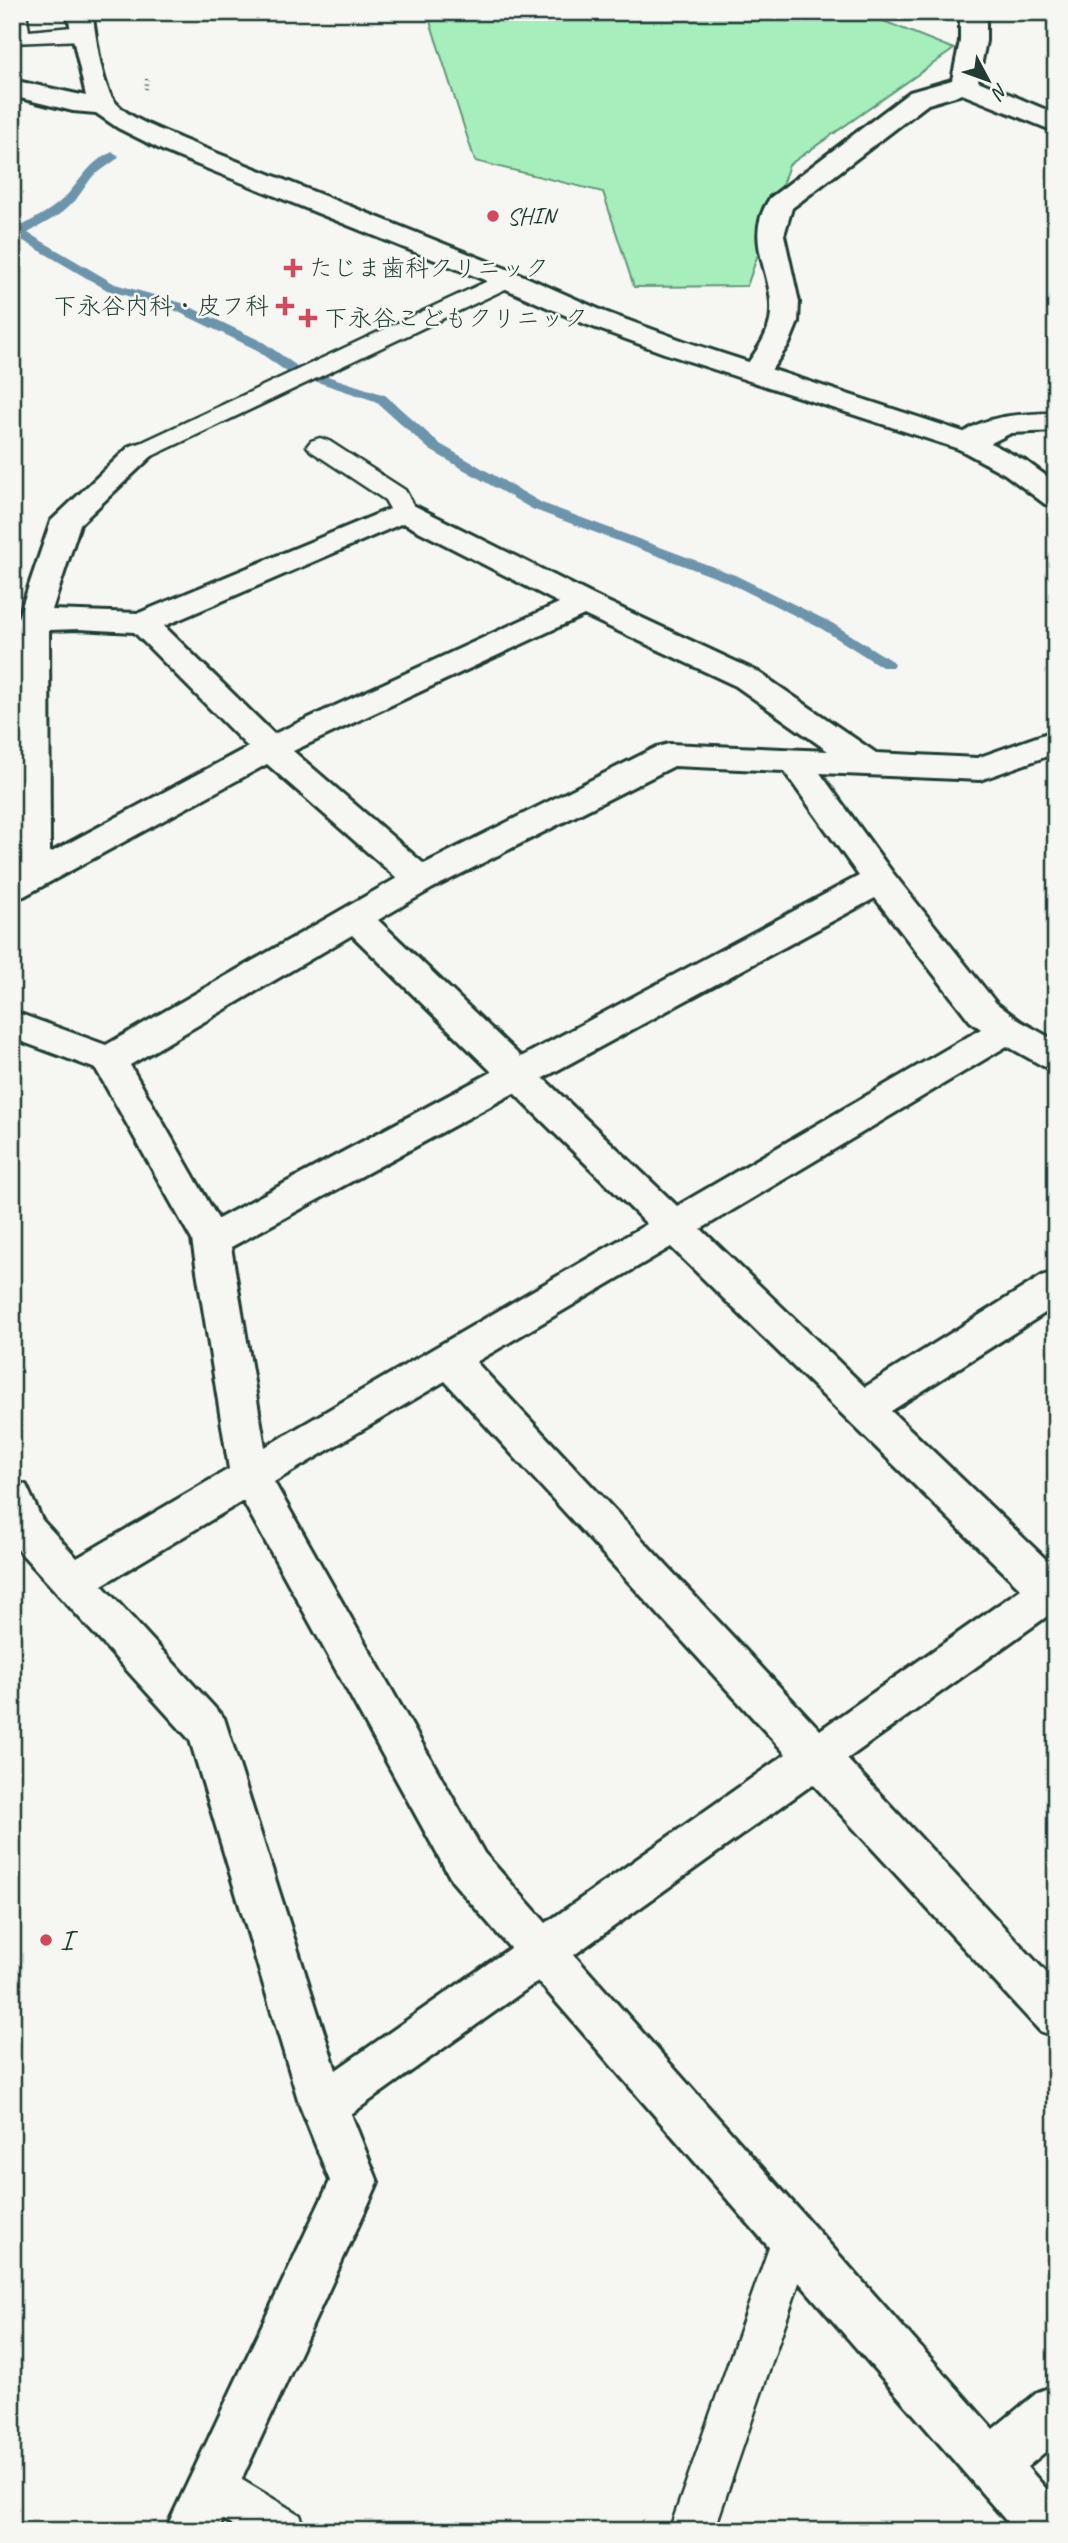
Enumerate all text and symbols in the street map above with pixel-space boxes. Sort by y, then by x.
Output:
north arrow [953,46,1023,116]
text: N [985,78,1013,105]
place label: SHIN [507,201,559,231]
marker: SHIN [485,208,501,224]
place label: たじま歯科クリニック [309,253,549,283]
marker: たじま歯科クリニック [283,258,303,278]
place label: 下永谷内科・皮フ科 [53,291,269,321]
marker: 下永谷内科・皮フ科 [275,296,295,316]
place label: 下永谷こどもクリニック [324,303,588,333]
marker: 下永谷こどもクリニック [298,308,318,328]
place label: I [60,1921,79,1959]
marker: I [38,1932,54,1948]

